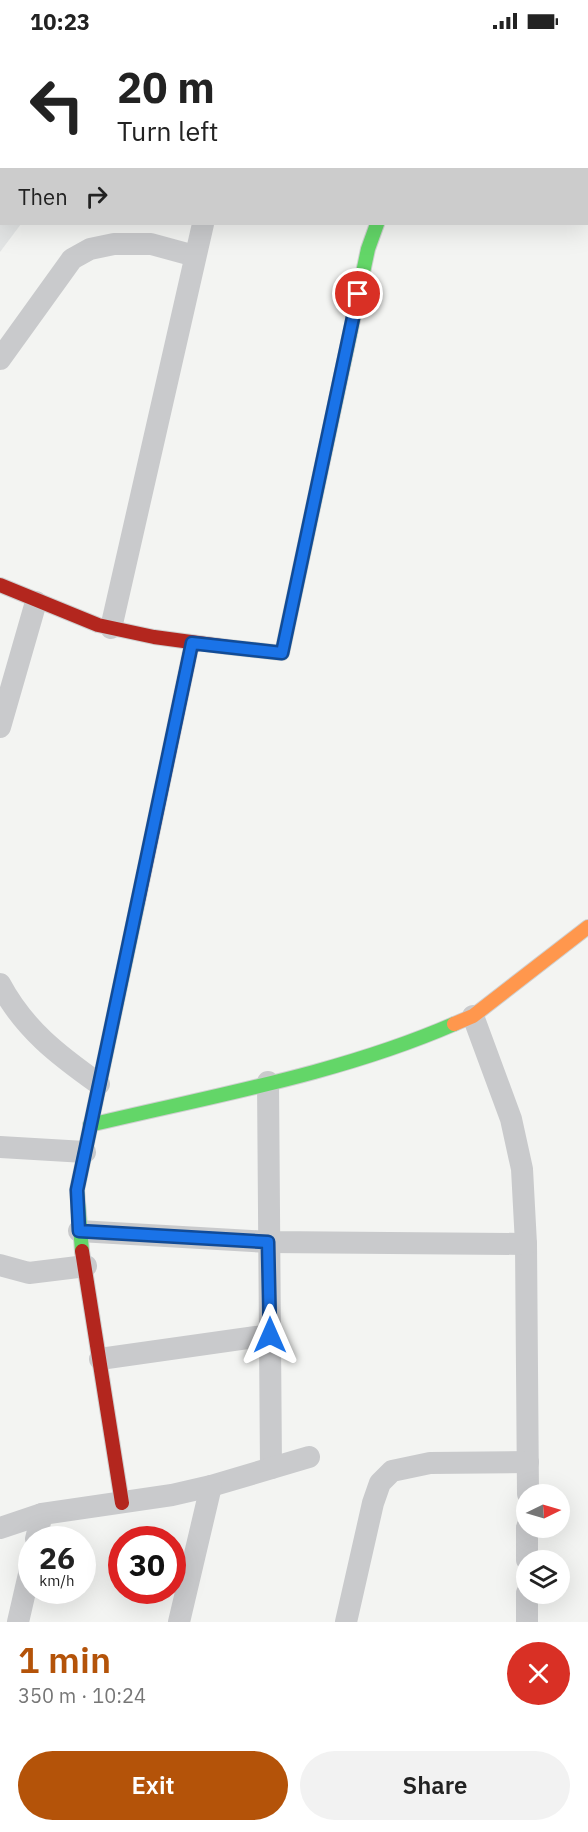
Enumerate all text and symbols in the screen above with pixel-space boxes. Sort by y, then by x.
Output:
text: 10:23 [30,7,90,36]
text: 20 m [117,60,215,115]
icon: left [18,66,96,144]
text: Turn left [117,113,218,148]
icon: right [80,180,113,213]
text: Then [18,182,68,211]
pin [332,268,383,319]
icon: arrive [341,277,374,310]
position arrow [238,1303,302,1367]
north arrow [516,1484,570,1538]
map controls [516,1484,570,1604]
speed limit sign: 30 [108,1526,186,1604]
text: 26 [39,1538,75,1577]
button: layers [516,1550,570,1604]
text: km/h [39,1571,75,1590]
text: 1 min [18,1636,111,1683]
button: close [507,1642,570,1705]
text: 350 m · 10:24 [18,1682,146,1709]
button: Exit [18,1751,288,1820]
button: Share [300,1751,570,1820]

